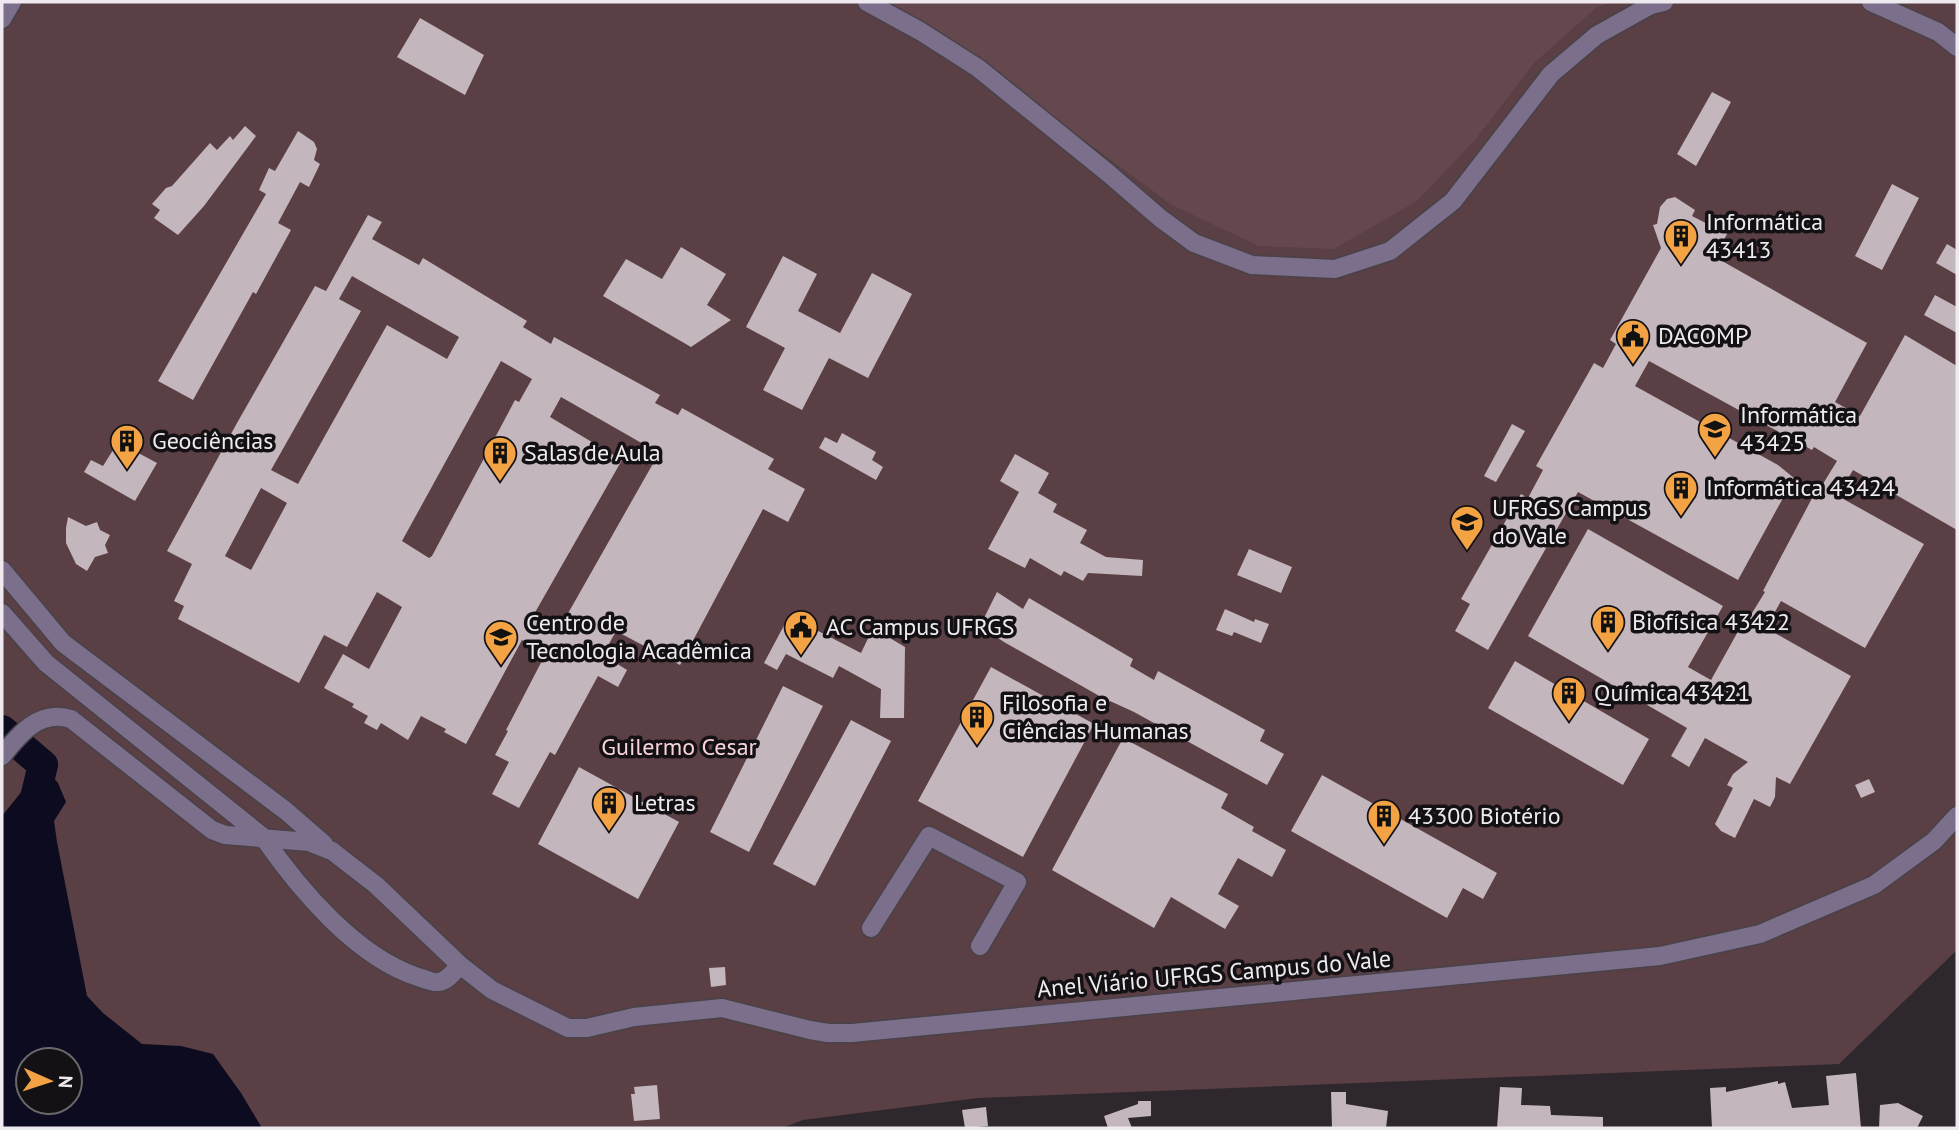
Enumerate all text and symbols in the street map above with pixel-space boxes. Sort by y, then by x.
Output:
place label: Informática 43413 [1706,206,1823,265]
building icon: Informática 43413 [1662,217,1700,266]
public building icon: DACOMP [1614,317,1652,366]
place label: DACOMP [1658,320,1748,351]
place label: Informática 43425 [1740,399,1857,458]
school or university icon: Informática 43425 [1696,410,1734,459]
building icon: Geociências [108,422,146,471]
place label: Geociências [152,425,273,456]
building icon: Salas de Aula [481,434,519,483]
place label: Salas de Aula [524,437,661,468]
building icon: Informática 43424 [1662,469,1700,518]
place label: Informática 43424 [1706,472,1895,503]
place label: UFRGS Campus do Vale [1492,492,1648,551]
school or university icon: UFRGS Campus do Vale [1448,503,1486,552]
building icon: Biofísica 43422 [1589,603,1627,652]
place label: Biofísica 43422 [1632,606,1790,637]
place label: Centro de Tecnologia Acadêmica [526,607,752,666]
public building icon: AC Campus UFRGS [782,608,820,657]
place label: AC Campus UFRGS [826,611,1014,642]
school or university icon: Centro de Tecnologia Acadêmica [482,618,520,667]
building icon: Química 43421 [1550,674,1588,723]
place label: Química 43421 [1594,677,1750,708]
place label: Filosofia e Ciências Humanas [1002,687,1189,746]
building icon: Filosofia e Ciências Humanas [958,698,996,747]
park label: Guilermo Cesar [601,731,757,762]
building icon: Letras [590,784,628,833]
place label: Letras [634,787,696,818]
building icon: 43300 Biotério [1365,797,1403,846]
place label: 43300 Biotério [1408,800,1561,831]
street label: Anel Viário UFRGS Campus do Vale [1036,943,1392,1004]
north arrow [14,1046,84,1116]
text: N [54,1075,78,1089]

